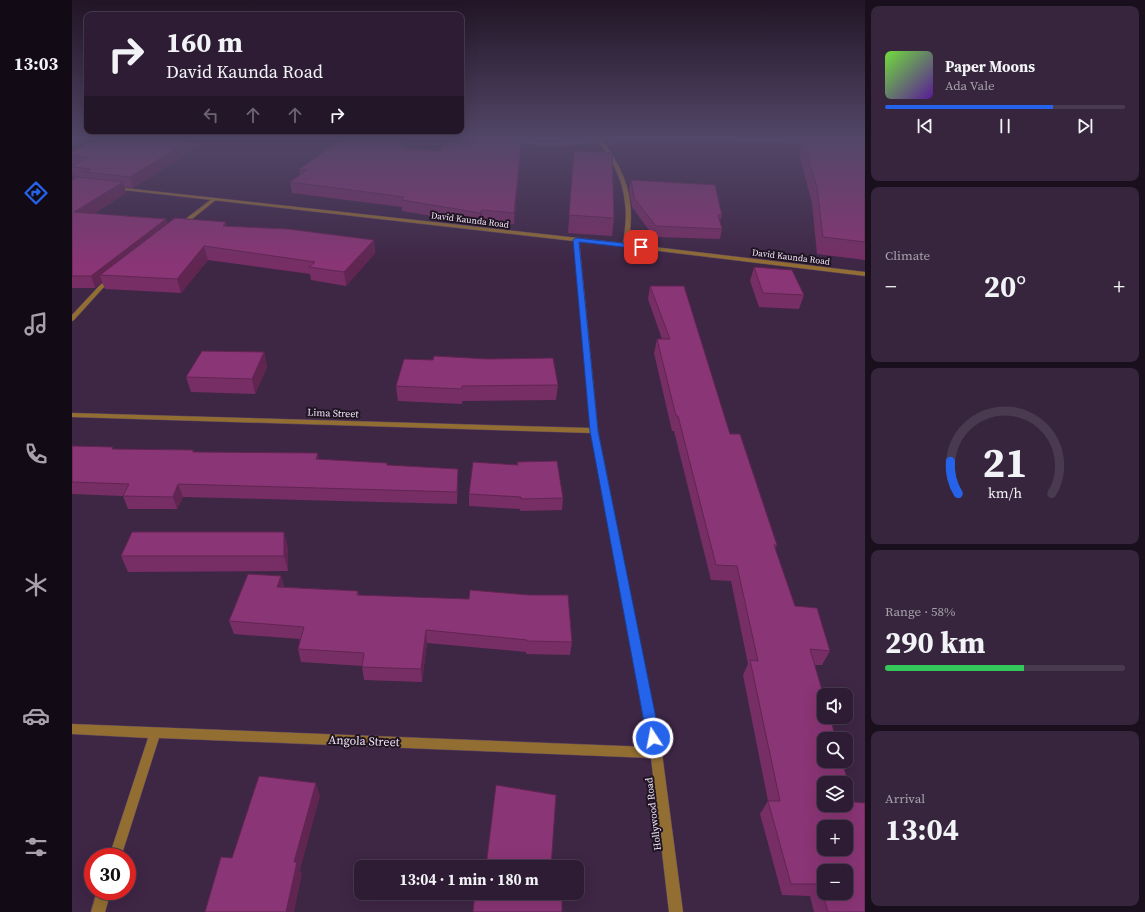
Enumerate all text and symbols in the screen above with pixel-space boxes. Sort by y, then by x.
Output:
text: 160 m [166,23,243,61]
icon: right [100,28,152,80]
text: 13:03 [14,51,58,76]
text: Paper Moons [945,56,1035,77]
text: David Kaunda Road [166,59,323,84]
text: Ada Vale [945,77,995,94]
icon: left [200,104,222,126]
icon: ahead [242,104,264,126]
icon: ahead [284,104,306,126]
icon: right [326,104,348,126]
icon: previous [914,115,936,137]
icon: pause [994,115,1016,137]
icon: next [1074,115,1096,137]
icon: directions [22,179,50,207]
street label: David Kaunda Road [430,209,510,231]
pin [624,230,658,264]
icon: arrive [630,236,652,258]
street label: David Kaunda Road [751,246,831,268]
text: Climate [885,247,930,264]
text: 20° [984,266,1026,307]
text: − [885,271,897,301]
text: + [1113,271,1125,301]
icon: music [22,310,50,338]
street label: Lima Street [307,406,360,420]
text: 21 [982,434,1028,491]
icon: phone [22,440,50,468]
text: km/h [988,483,1022,503]
icon: climate [22,571,50,599]
text: Range · 58% [885,603,956,620]
text: 290 km [885,622,985,663]
map controls [817,688,853,900]
button: sound [817,688,853,724]
icon: car [22,702,50,730]
position arrow [632,717,674,759]
street label: Angola Street [328,732,400,750]
button: search [817,732,853,768]
button: layers [817,776,853,812]
street label: Hollywood Road [642,777,664,851]
text: Arrival [885,790,925,807]
text: 13:04 [885,809,959,850]
button: + [817,820,853,856]
icon: filters [22,833,50,861]
speed limit sign: 30 [84,848,136,900]
button: − [817,864,853,900]
text: 13:04 · 1 min · 180 m [400,869,539,890]

